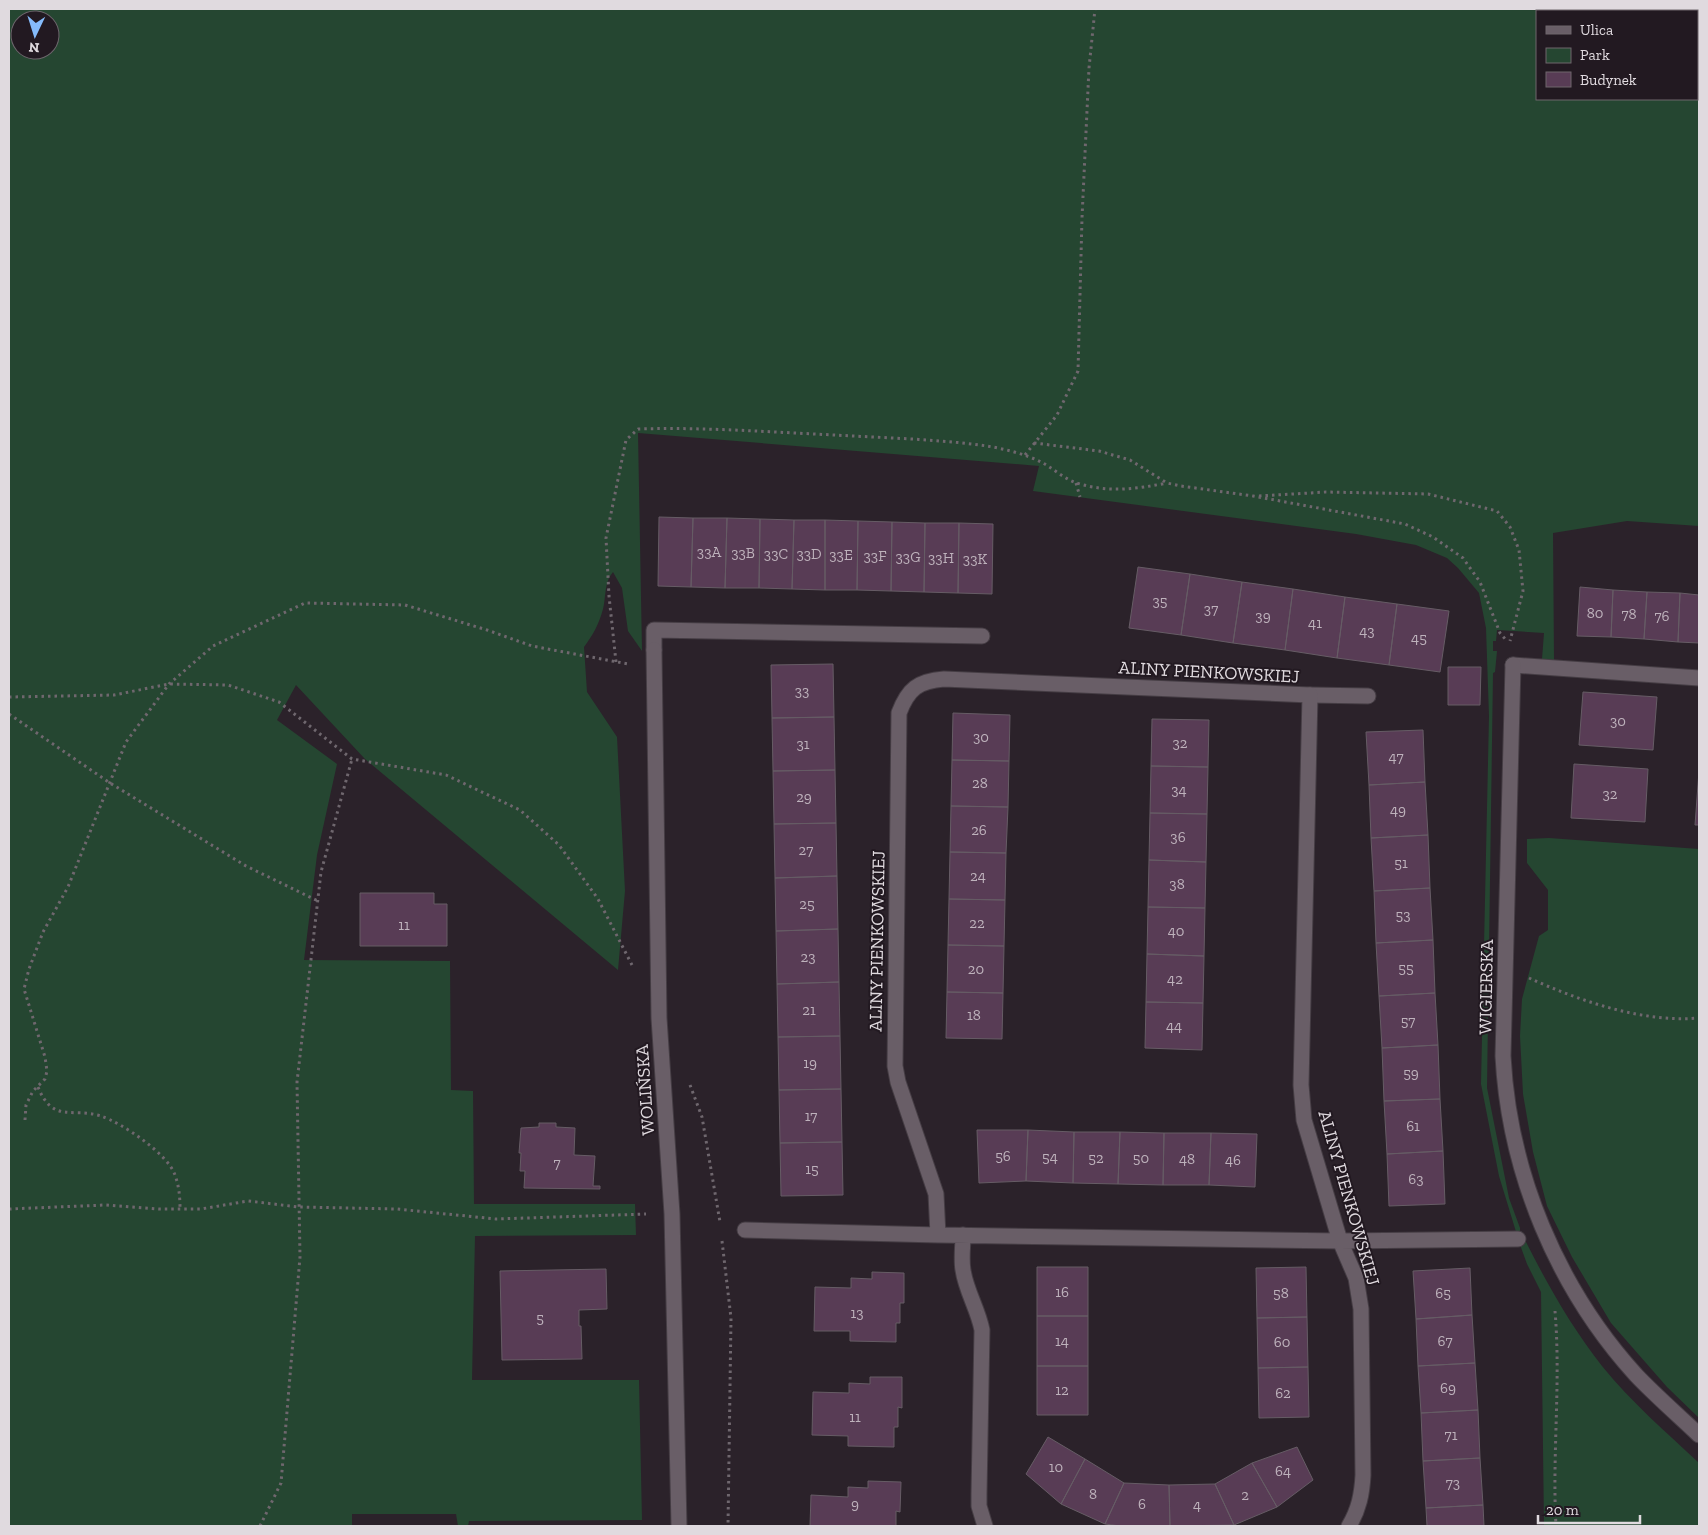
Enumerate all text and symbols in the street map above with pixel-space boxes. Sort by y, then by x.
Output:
north arrow [10,10,60,60]
legend [1536,10,1698,100]
text: Ulica [1580,21,1613,39]
text: N [28,39,40,56]
text: Park [1580,46,1610,64]
text: Budynek [1580,71,1637,89]
house number: 33A [697,543,721,561]
house number: 33B [731,544,755,562]
house number: 33C [764,545,788,563]
house number: 33D [796,545,822,563]
house number: 33E [829,546,853,564]
house number: 33F [863,547,887,565]
house number: 33G [895,548,921,566]
house number: 33H [928,549,954,567]
house number: 33K [963,550,988,568]
house number: 35 [1152,592,1168,610]
house number: 37 [1204,600,1218,618]
house number: 80 [1587,604,1603,622]
house number: 78 [1621,605,1637,623]
house number: 39 [1255,607,1271,625]
house number: 76 [1654,607,1670,625]
house number: 41 [1308,614,1322,632]
house number: 43 [1359,622,1375,640]
house number: 45 [1411,629,1427,647]
street label: ALINY PIENKOWSKIEJ [1118,656,1300,688]
house number: 33 [795,682,809,700]
house number: 30 [1610,712,1626,730]
house number: 30 [973,728,989,746]
house number: 32 [1172,734,1188,752]
house number: 31 [796,735,810,753]
house number: 47 [1389,748,1403,766]
house number: 28 [972,774,988,792]
house number: 34 [1171,781,1187,799]
house number: 32 [1602,785,1618,803]
house number: 29 [796,788,812,806]
house number: 49 [1390,801,1406,819]
house number: 26 [971,821,987,839]
house number: 36 [1170,828,1186,846]
house number: 27 [799,841,813,859]
street label: ALINY PIENKOWSKIEJ [864,850,890,1032]
house number: 51 [1394,854,1408,872]
house number: 24 [970,867,986,885]
house number: 38 [1169,875,1185,893]
house number: 25 [799,895,815,913]
house number: 53 [1395,906,1411,924]
house number: 22 [969,914,985,932]
house number: 11 [398,916,410,934]
house number: 40 [1168,922,1184,940]
street label: WIGIERSKA [1474,939,1498,1035]
house number: 23 [800,948,816,966]
house number: 55 [1398,959,1414,977]
house number: 20 [968,960,984,978]
house number: 42 [1167,970,1183,988]
house number: 21 [802,1001,816,1019]
house number: 18 [967,1006,981,1024]
house number: 57 [1401,1012,1415,1030]
house number: 44 [1166,1017,1182,1035]
street label: WOLIŃSKA [631,1043,659,1136]
house number: 19 [803,1054,817,1072]
house number: 59 [1403,1064,1419,1082]
house number: 17 [805,1107,817,1125]
street label: ALINY PIENKOWSKIEJ [1313,1108,1385,1288]
house number: 61 [1406,1117,1420,1135]
house number: 56 [995,1147,1011,1165]
house number: 54 [1042,1148,1058,1166]
house number: 52 [1088,1149,1104,1167]
house number: 50 [1133,1149,1149,1167]
house number: 48 [1179,1150,1195,1168]
house number: 46 [1225,1151,1241,1169]
house number: 7 [553,1154,561,1172]
house number: 15 [805,1160,819,1178]
house number: 63 [1408,1170,1424,1188]
house number: 16 [1055,1283,1069,1301]
house number: 58 [1273,1284,1289,1302]
house number: 65 [1435,1284,1451,1302]
house number: 13 [850,1304,864,1322]
house number: 5 [536,1309,544,1327]
house number: 14 [1055,1332,1069,1350]
house number: 67 [1437,1332,1453,1350]
house number: 60 [1274,1333,1290,1351]
house number: 69 [1440,1379,1456,1397]
house number: 12 [1055,1381,1069,1399]
house number: 62 [1275,1384,1291,1402]
house number: 11 [849,1408,861,1426]
house number: 71 [1445,1426,1458,1444]
house number: 10 [1049,1458,1063,1476]
house number: 64 [1275,1462,1291,1480]
house number: 73 [1446,1474,1460,1492]
house number: 8 [1089,1485,1097,1503]
house number: 2 [1241,1486,1249,1504]
scale bar [1538,1492,1640,1524]
house number: 9 [851,1495,859,1513]
house number: 6 [1138,1495,1146,1513]
house number: 4 [1193,1496,1201,1514]
text: 20 m [1546,1501,1579,1519]

